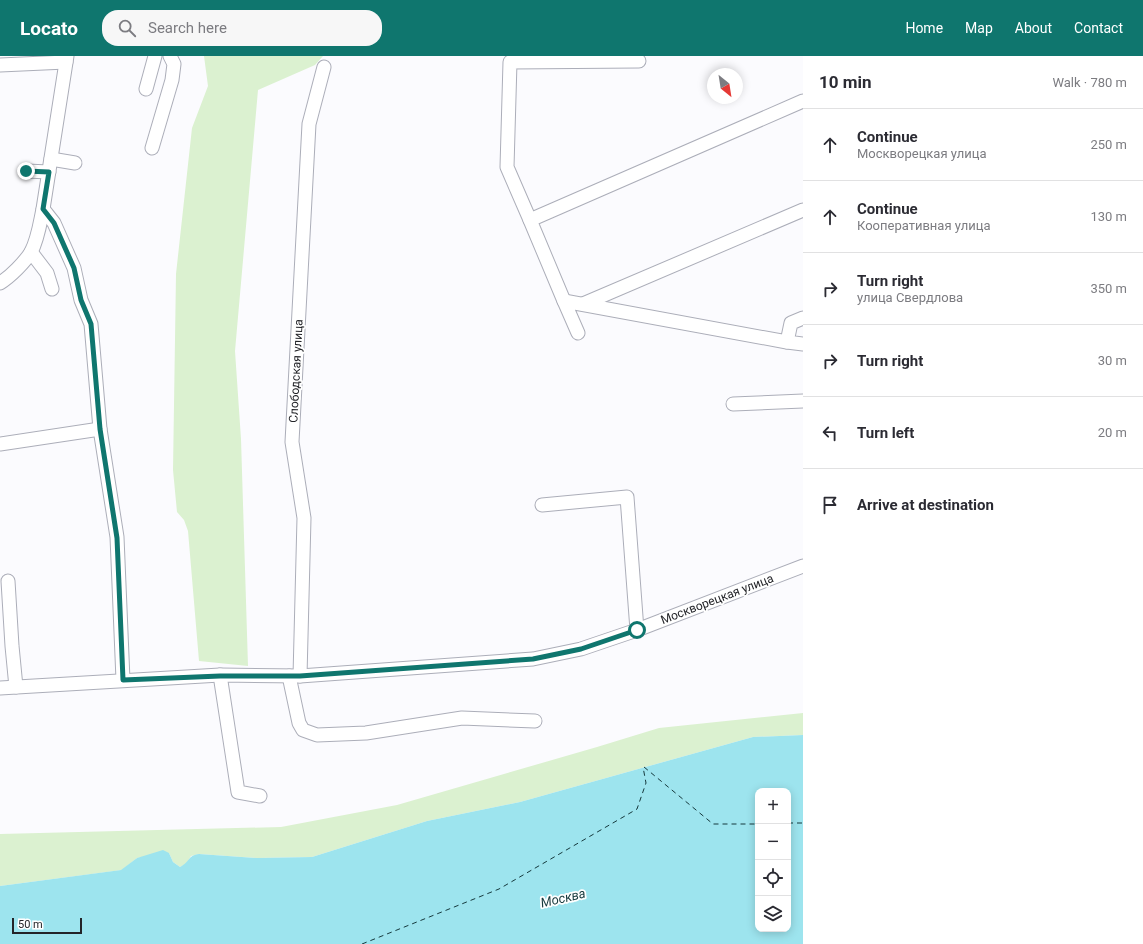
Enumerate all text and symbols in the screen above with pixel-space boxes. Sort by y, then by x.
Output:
search box [102,10,382,46]
text: Locato [20,17,78,40]
icon: search [116,17,138,39]
text: Search here [148,19,227,37]
text: Home [905,20,943,36]
text: Map [965,20,993,36]
text: About [1015,20,1052,36]
text: Contact [1074,20,1123,36]
north arrow [707,68,743,104]
text: 10 min [819,72,872,92]
text: Walk · 780 m [1052,75,1127,90]
text: Continue [857,128,918,146]
icon: ahead [819,134,841,156]
text: 250 m [1090,137,1127,152]
text: Москворецкая улица [857,146,987,161]
route end [17,162,35,180]
text: Continue [857,200,918,218]
icon: ahead [819,206,841,228]
text: 130 m [1090,209,1127,224]
text: Кооперативная улица [857,218,990,233]
text: Turn right [857,272,923,290]
icon: right [819,278,841,300]
text: 350 m [1090,281,1127,296]
text: улица Свердлова [857,290,963,305]
street label: Слободская улица [286,319,306,423]
icon: right [819,350,841,372]
text: Turn right [857,352,923,370]
text: 30 m [1098,353,1127,368]
icon: left [819,422,841,444]
text: Turn left [857,424,914,442]
text: 20 m [1098,425,1127,440]
icon: arrive [819,494,841,516]
text: Arrive at destination [857,496,994,514]
street label: Москворецкая улица [659,571,775,627]
route start [628,621,646,639]
map controls [755,788,791,932]
button: + [755,788,791,824]
button: − [755,824,791,860]
button: locate [755,860,791,896]
water label: Москва [539,886,587,910]
button: layers [755,896,791,932]
scale bar [12,916,82,935]
text: 50 m [18,918,43,931]

